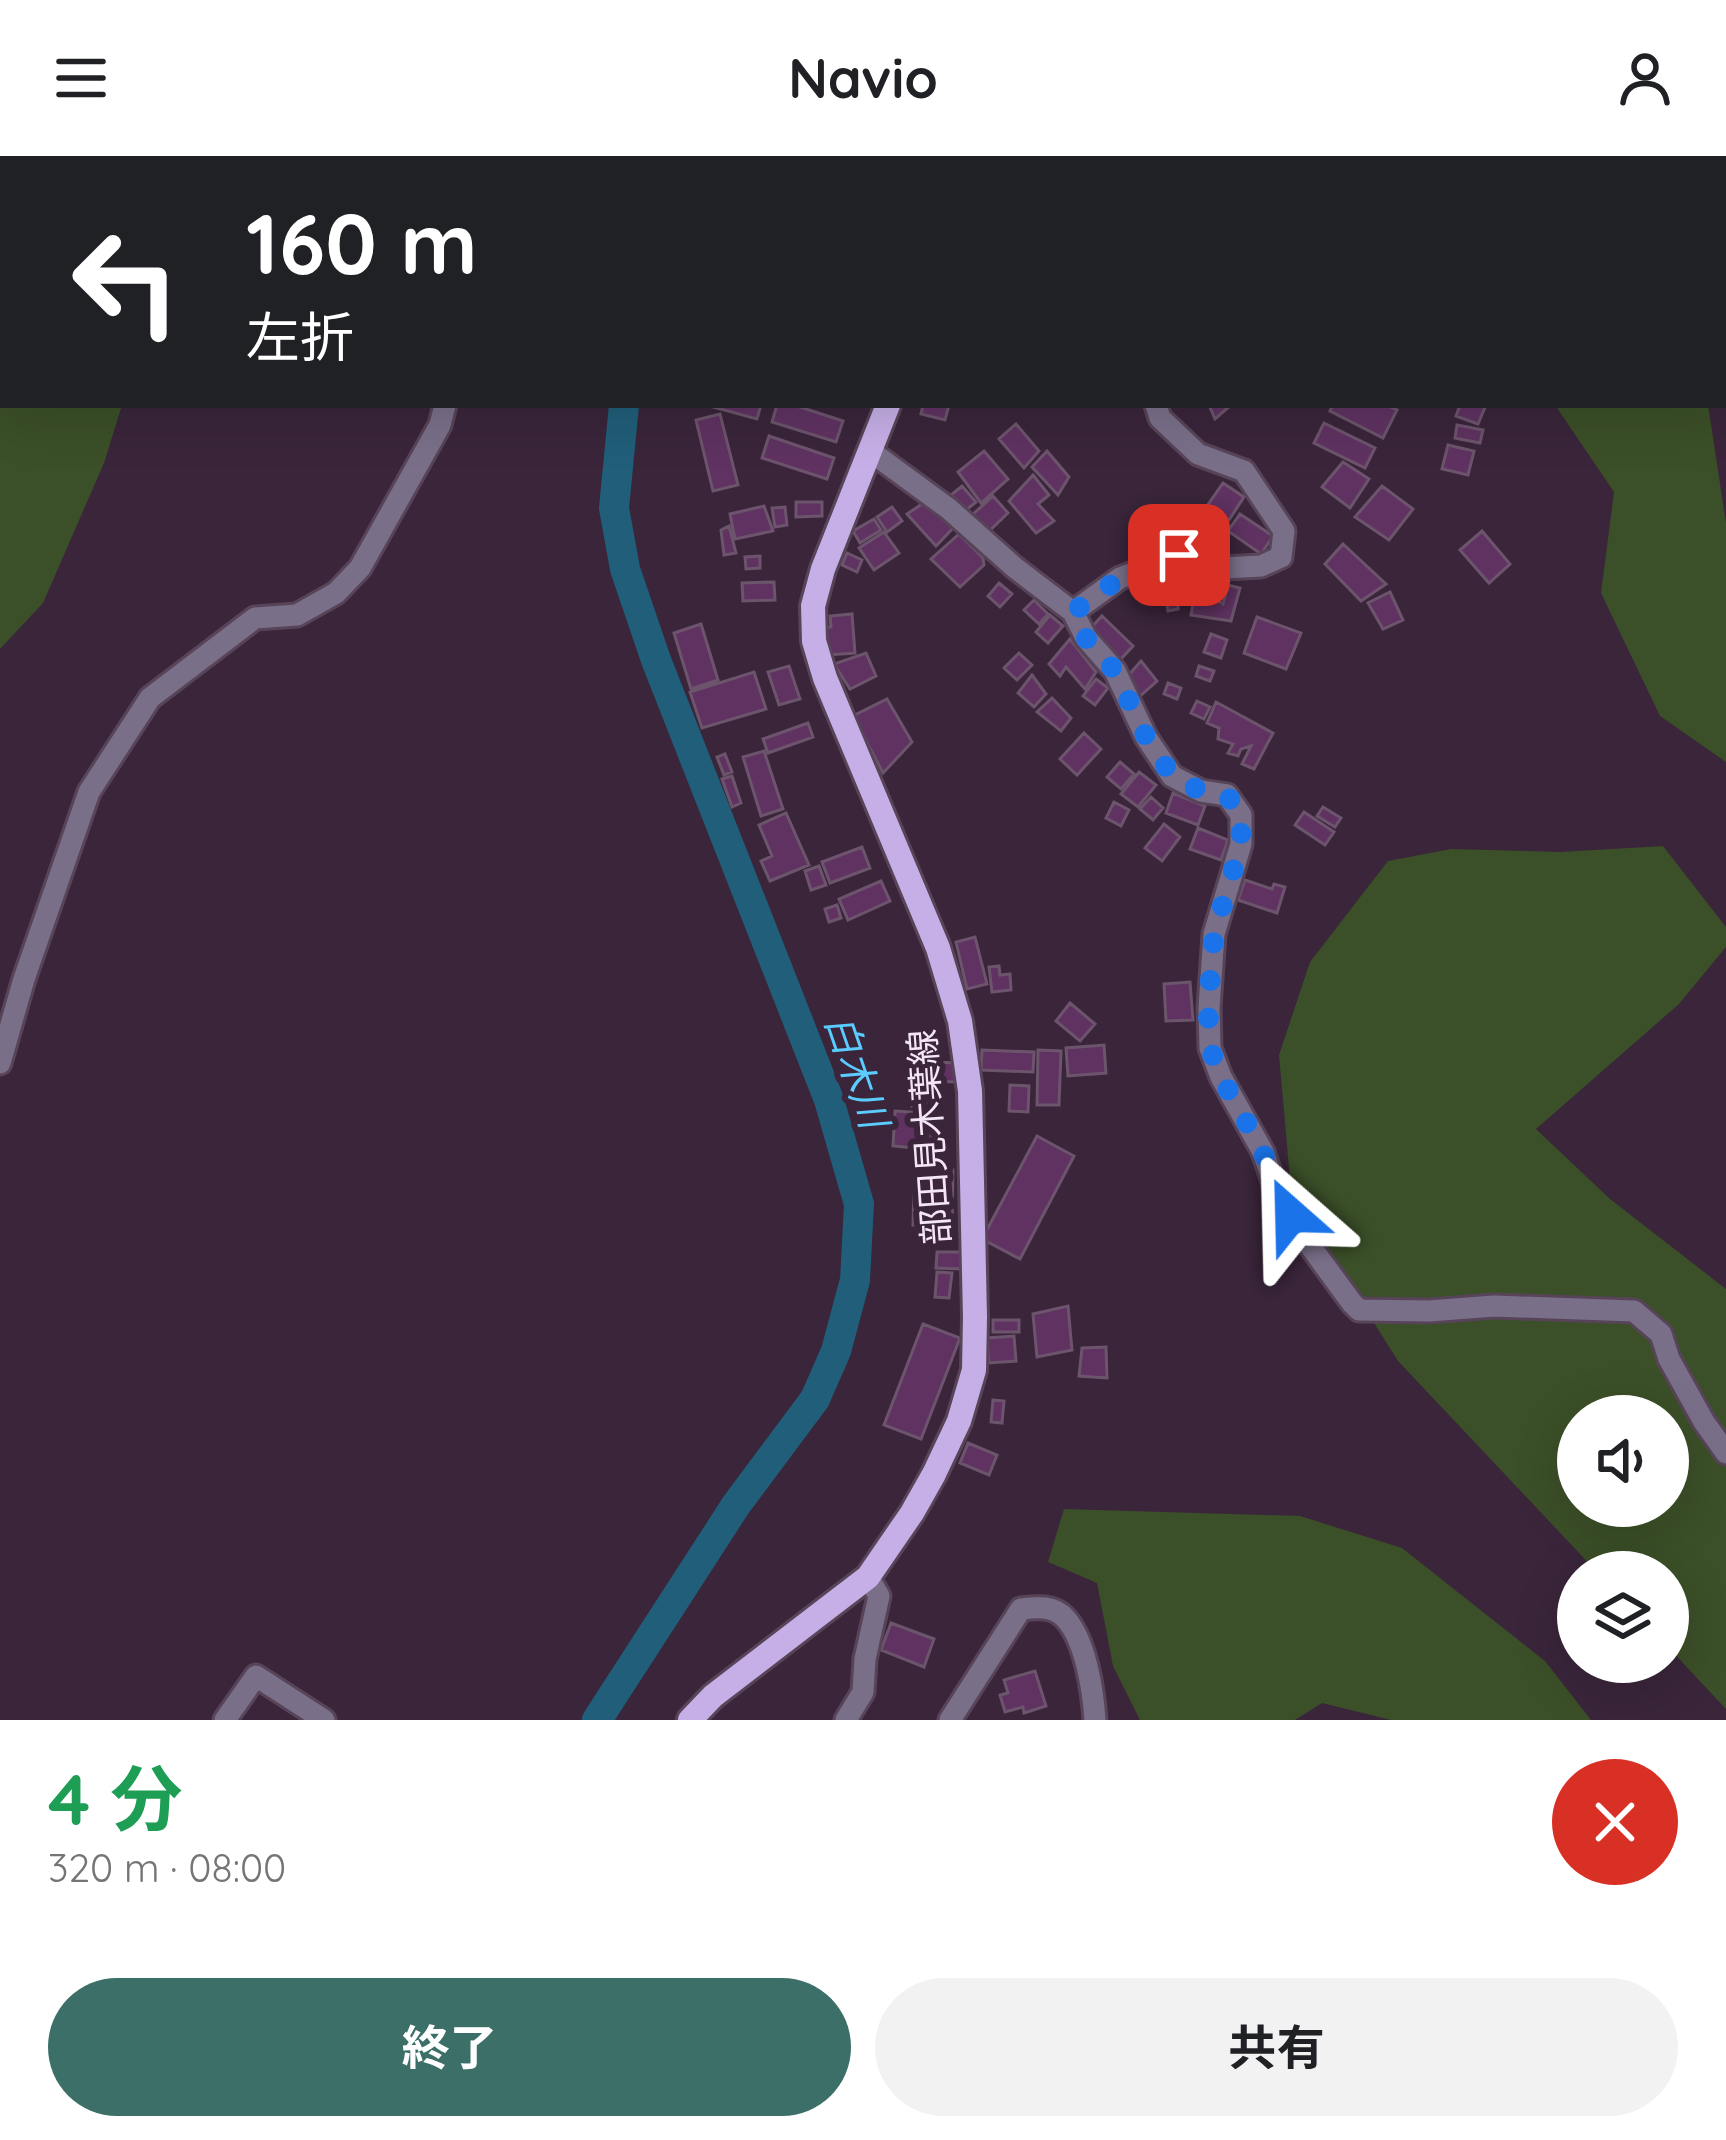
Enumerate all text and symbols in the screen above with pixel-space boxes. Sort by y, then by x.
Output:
text: Navio [788,44,938,112]
icon: menu [48,45,114,111]
icon: person [1612,45,1678,111]
text: 160 m [246,190,478,295]
icon: left [48,204,204,360]
text: 左折 [246,303,354,371]
pin [1128,504,1230,606]
icon: arrive [1146,522,1212,588]
water label: 白木川 [815,1008,901,1138]
street label: 部田見木葉線 [899,1028,958,1246]
position arrow [1228,1152,1354,1278]
map controls [1557,1395,1689,1683]
button: sound [1557,1395,1689,1527]
button: layers [1557,1551,1689,1683]
text: 4 分 [48,1753,183,1843]
button: close [1552,1759,1678,1885]
text: 320 m · 08:00 [48,1843,286,1892]
button: 終了 [48,1978,851,2116]
button: 共有 [875,1978,1678,2116]

